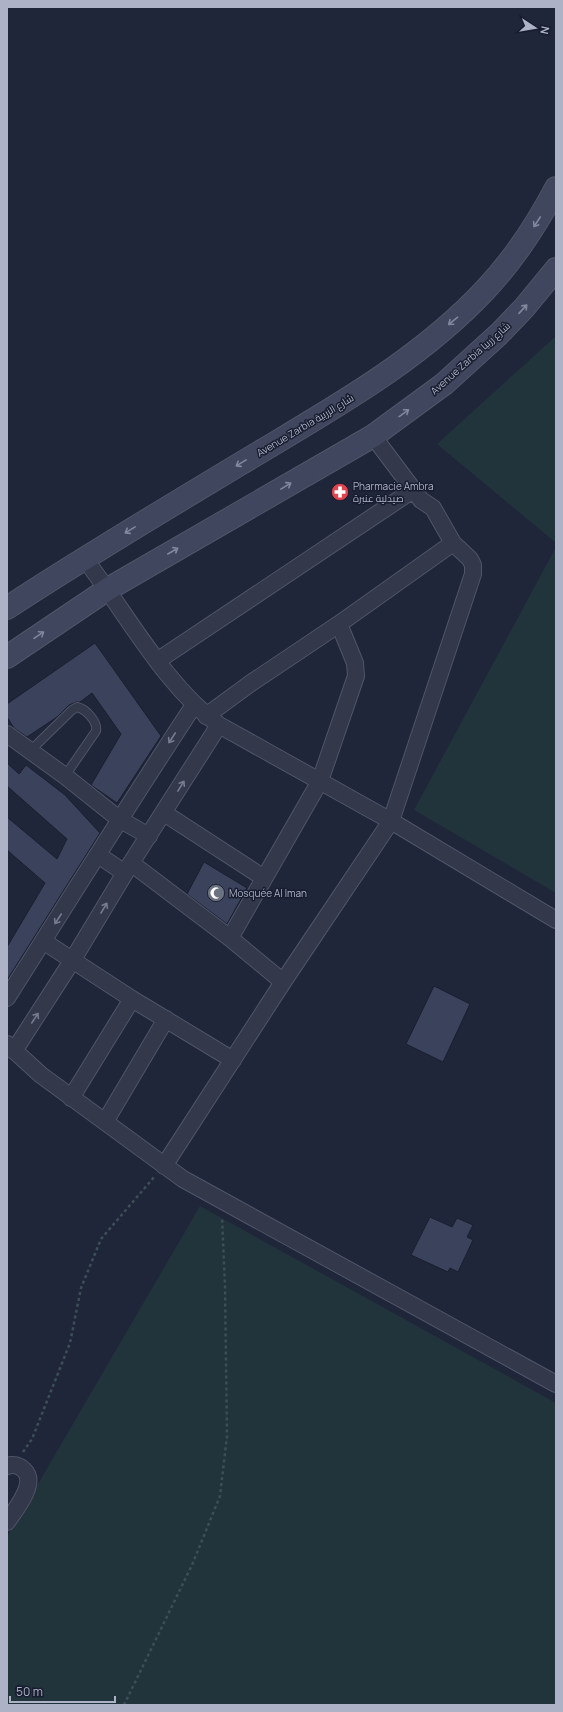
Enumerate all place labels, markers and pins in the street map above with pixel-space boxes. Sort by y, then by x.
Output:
place label: Pharmacie Ambra صيدلية عنبرة [353,479,433,505]
pharmacy icon: Pharmacie Ambra صيدلية عنبرة [330,482,350,502]
mosque icon: Mosquée Al Iman [206,883,226,903]
place label: Mosquée Al Iman [229,886,307,900]

